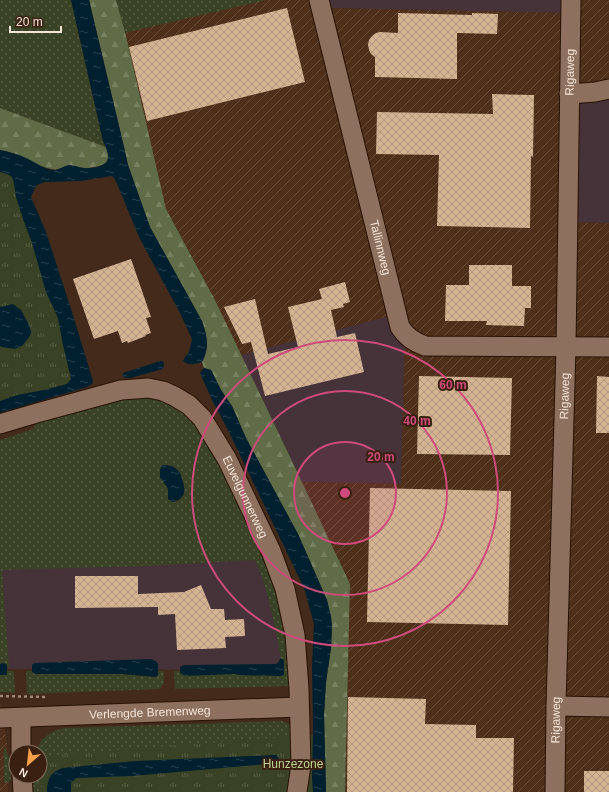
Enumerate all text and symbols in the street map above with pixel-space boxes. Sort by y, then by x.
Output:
scale bar [10,8,61,34]
text: 20 m [16,15,43,29]
street label: Rigaweg [563,49,577,96]
street label: Tallinnweg [367,219,394,276]
street label: Rigaweg [557,373,572,420]
text: 60 m [439,378,467,392]
text: 40 m [403,414,431,428]
text: 20 m [367,450,395,464]
street label: Euvelgunnerweg [219,453,271,540]
centre of rings [338,486,352,500]
street label: Rigaweg [549,696,563,743]
street label: Verlengde Bremenweg [89,703,211,722]
north arrow [8,744,48,784]
park label: Hunzezone [263,757,324,771]
text: N [17,766,30,780]

